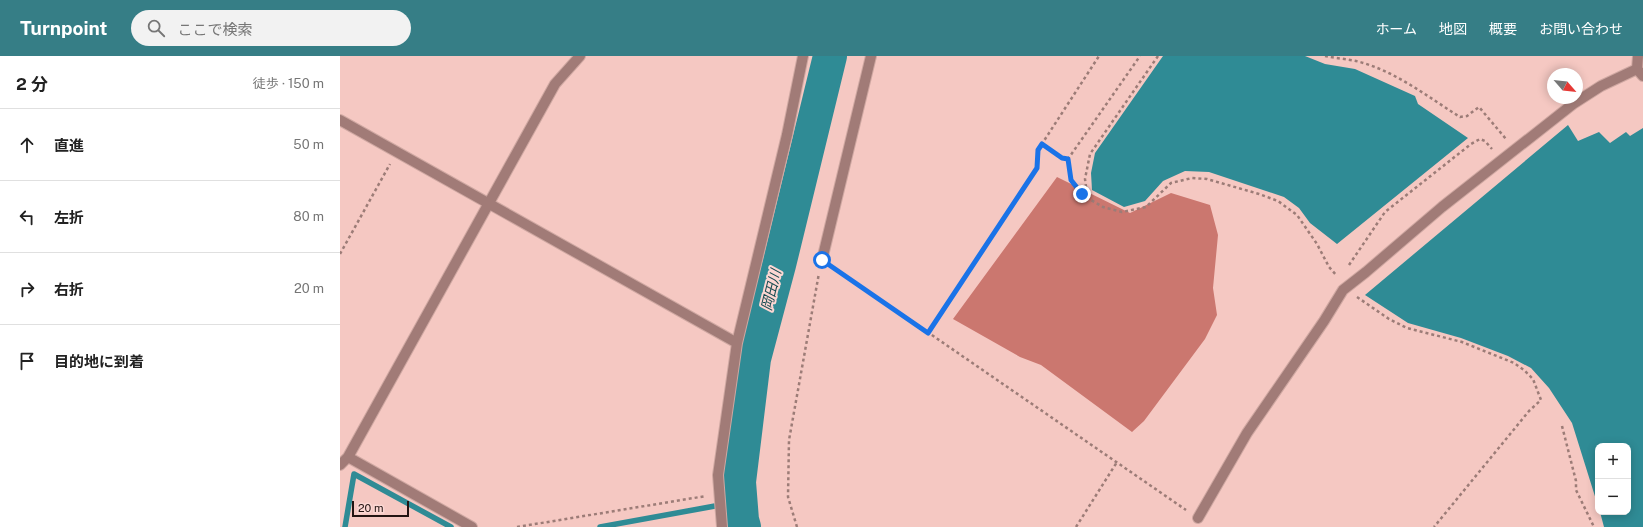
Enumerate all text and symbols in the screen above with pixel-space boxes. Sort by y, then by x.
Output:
search box [131,10,411,46]
text: Turnpoint [20,17,107,39]
icon: search [145,17,167,39]
text: ここで検索 [177,21,252,38]
text: ホーム [1375,21,1417,37]
text: 地図 [1439,21,1467,37]
text: 概要 [1489,21,1517,37]
text: お問い合わせ [1539,21,1623,37]
north arrow [1547,68,1583,104]
text: 2 分 [16,74,48,94]
text: 徒歩 · 150 m [253,76,324,91]
icon: ahead [16,134,38,156]
text: 直進 [54,137,84,154]
text: 50 m [293,137,324,152]
route end [1073,185,1091,203]
icon: left [16,206,38,228]
text: 左折 [54,209,84,226]
text: 80 m [293,209,324,224]
route start [813,251,831,269]
water label: 岡田川 [758,266,784,312]
icon: right [16,278,38,300]
text: 右折 [54,281,84,298]
text: 20 m [294,281,324,296]
icon: arrive [16,350,38,372]
text: 目的地に到着 [54,353,144,370]
map controls [1595,443,1631,515]
button: + [1595,443,1631,479]
button: − [1595,479,1631,515]
scale bar [352,499,409,518]
text: 20 m [358,502,383,514]

